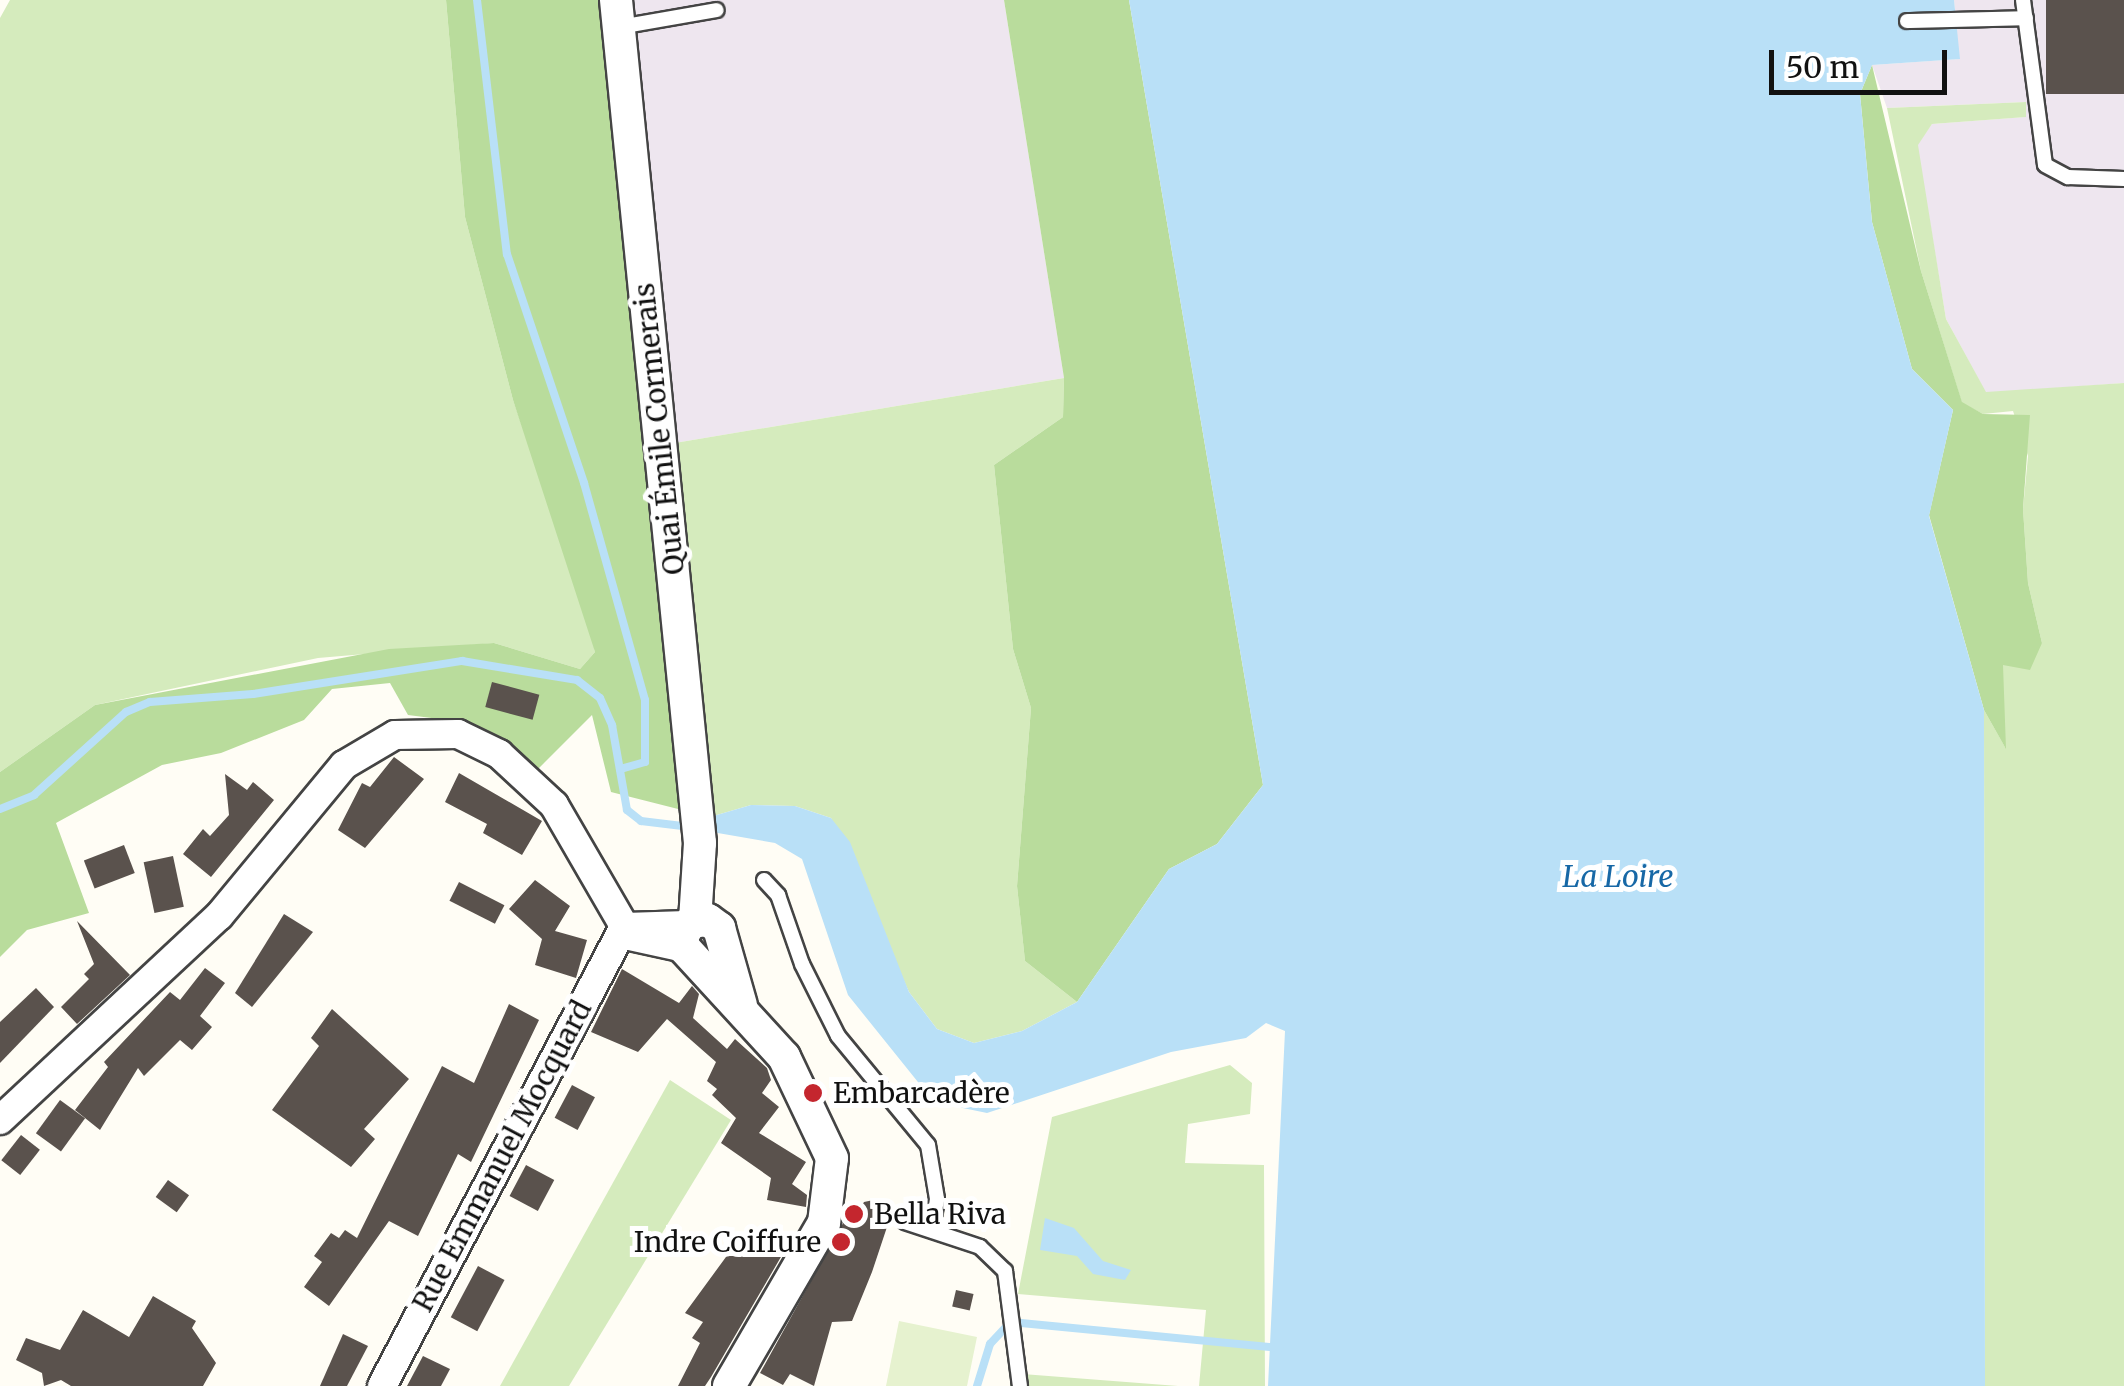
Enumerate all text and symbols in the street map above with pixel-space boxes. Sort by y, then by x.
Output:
scale bar [1774,30,1952,92]
text: 50 m [1786,48,1859,86]
street label: Quai Émile Cormerais [627,282,691,576]
water label: La Loire [1562,858,1674,894]
street label: Rue Emmanuel Mocquard [406,995,598,1317]
place label: Embarcadère [833,1076,1010,1110]
marker: Embarcadère [802,1082,824,1104]
place label: Bella Riva [874,1197,1006,1231]
marker: Bella Riva [843,1203,865,1225]
place label: Indre Coiffure [634,1225,821,1259]
marker: Indre Coiffure [830,1231,852,1253]

